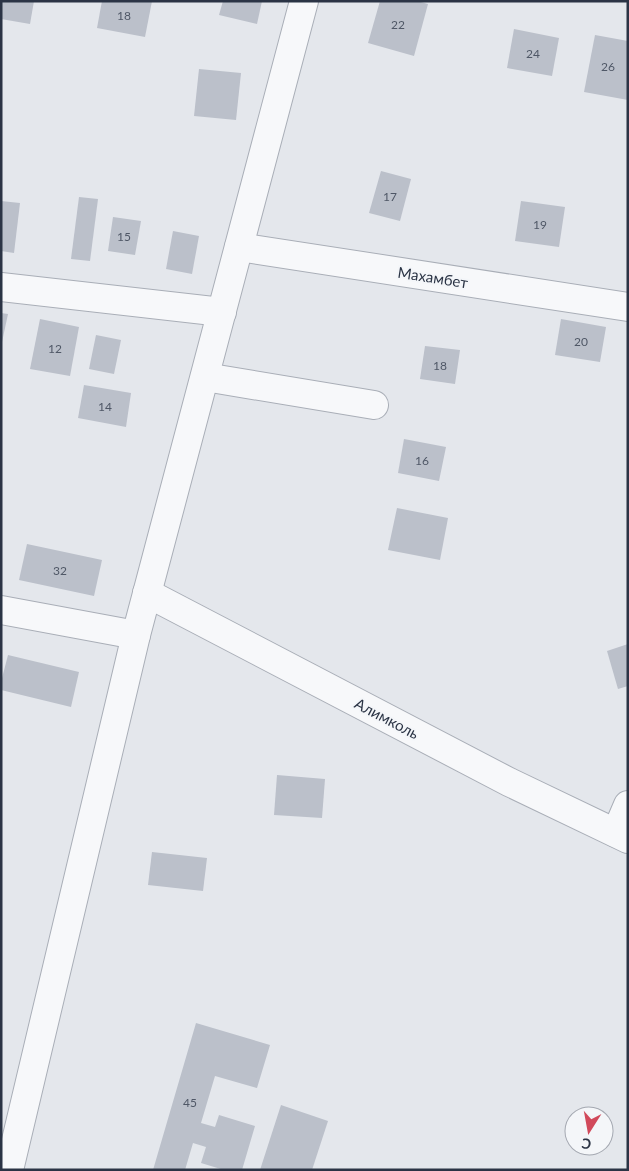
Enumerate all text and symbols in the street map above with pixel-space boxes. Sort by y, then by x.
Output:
house number: 18 [117,8,131,23]
house number: 22 [391,17,405,32]
house number: 24 [526,46,540,61]
house number: 26 [601,59,615,74]
house number: 17 [383,189,397,204]
house number: 19 [533,217,547,232]
house number: 15 [117,229,131,244]
street label: Махамбет [397,263,470,291]
house number: 20 [574,334,588,349]
house number: 12 [48,341,62,356]
house number: 18 [433,358,447,373]
house number: 14 [98,399,112,414]
house number: 16 [415,453,429,468]
house number: 32 [53,563,67,578]
street label: Алимколь [352,694,422,742]
house number: 45 [183,1095,197,1110]
north arrow [564,1106,614,1156]
text: С [580,1135,593,1153]

